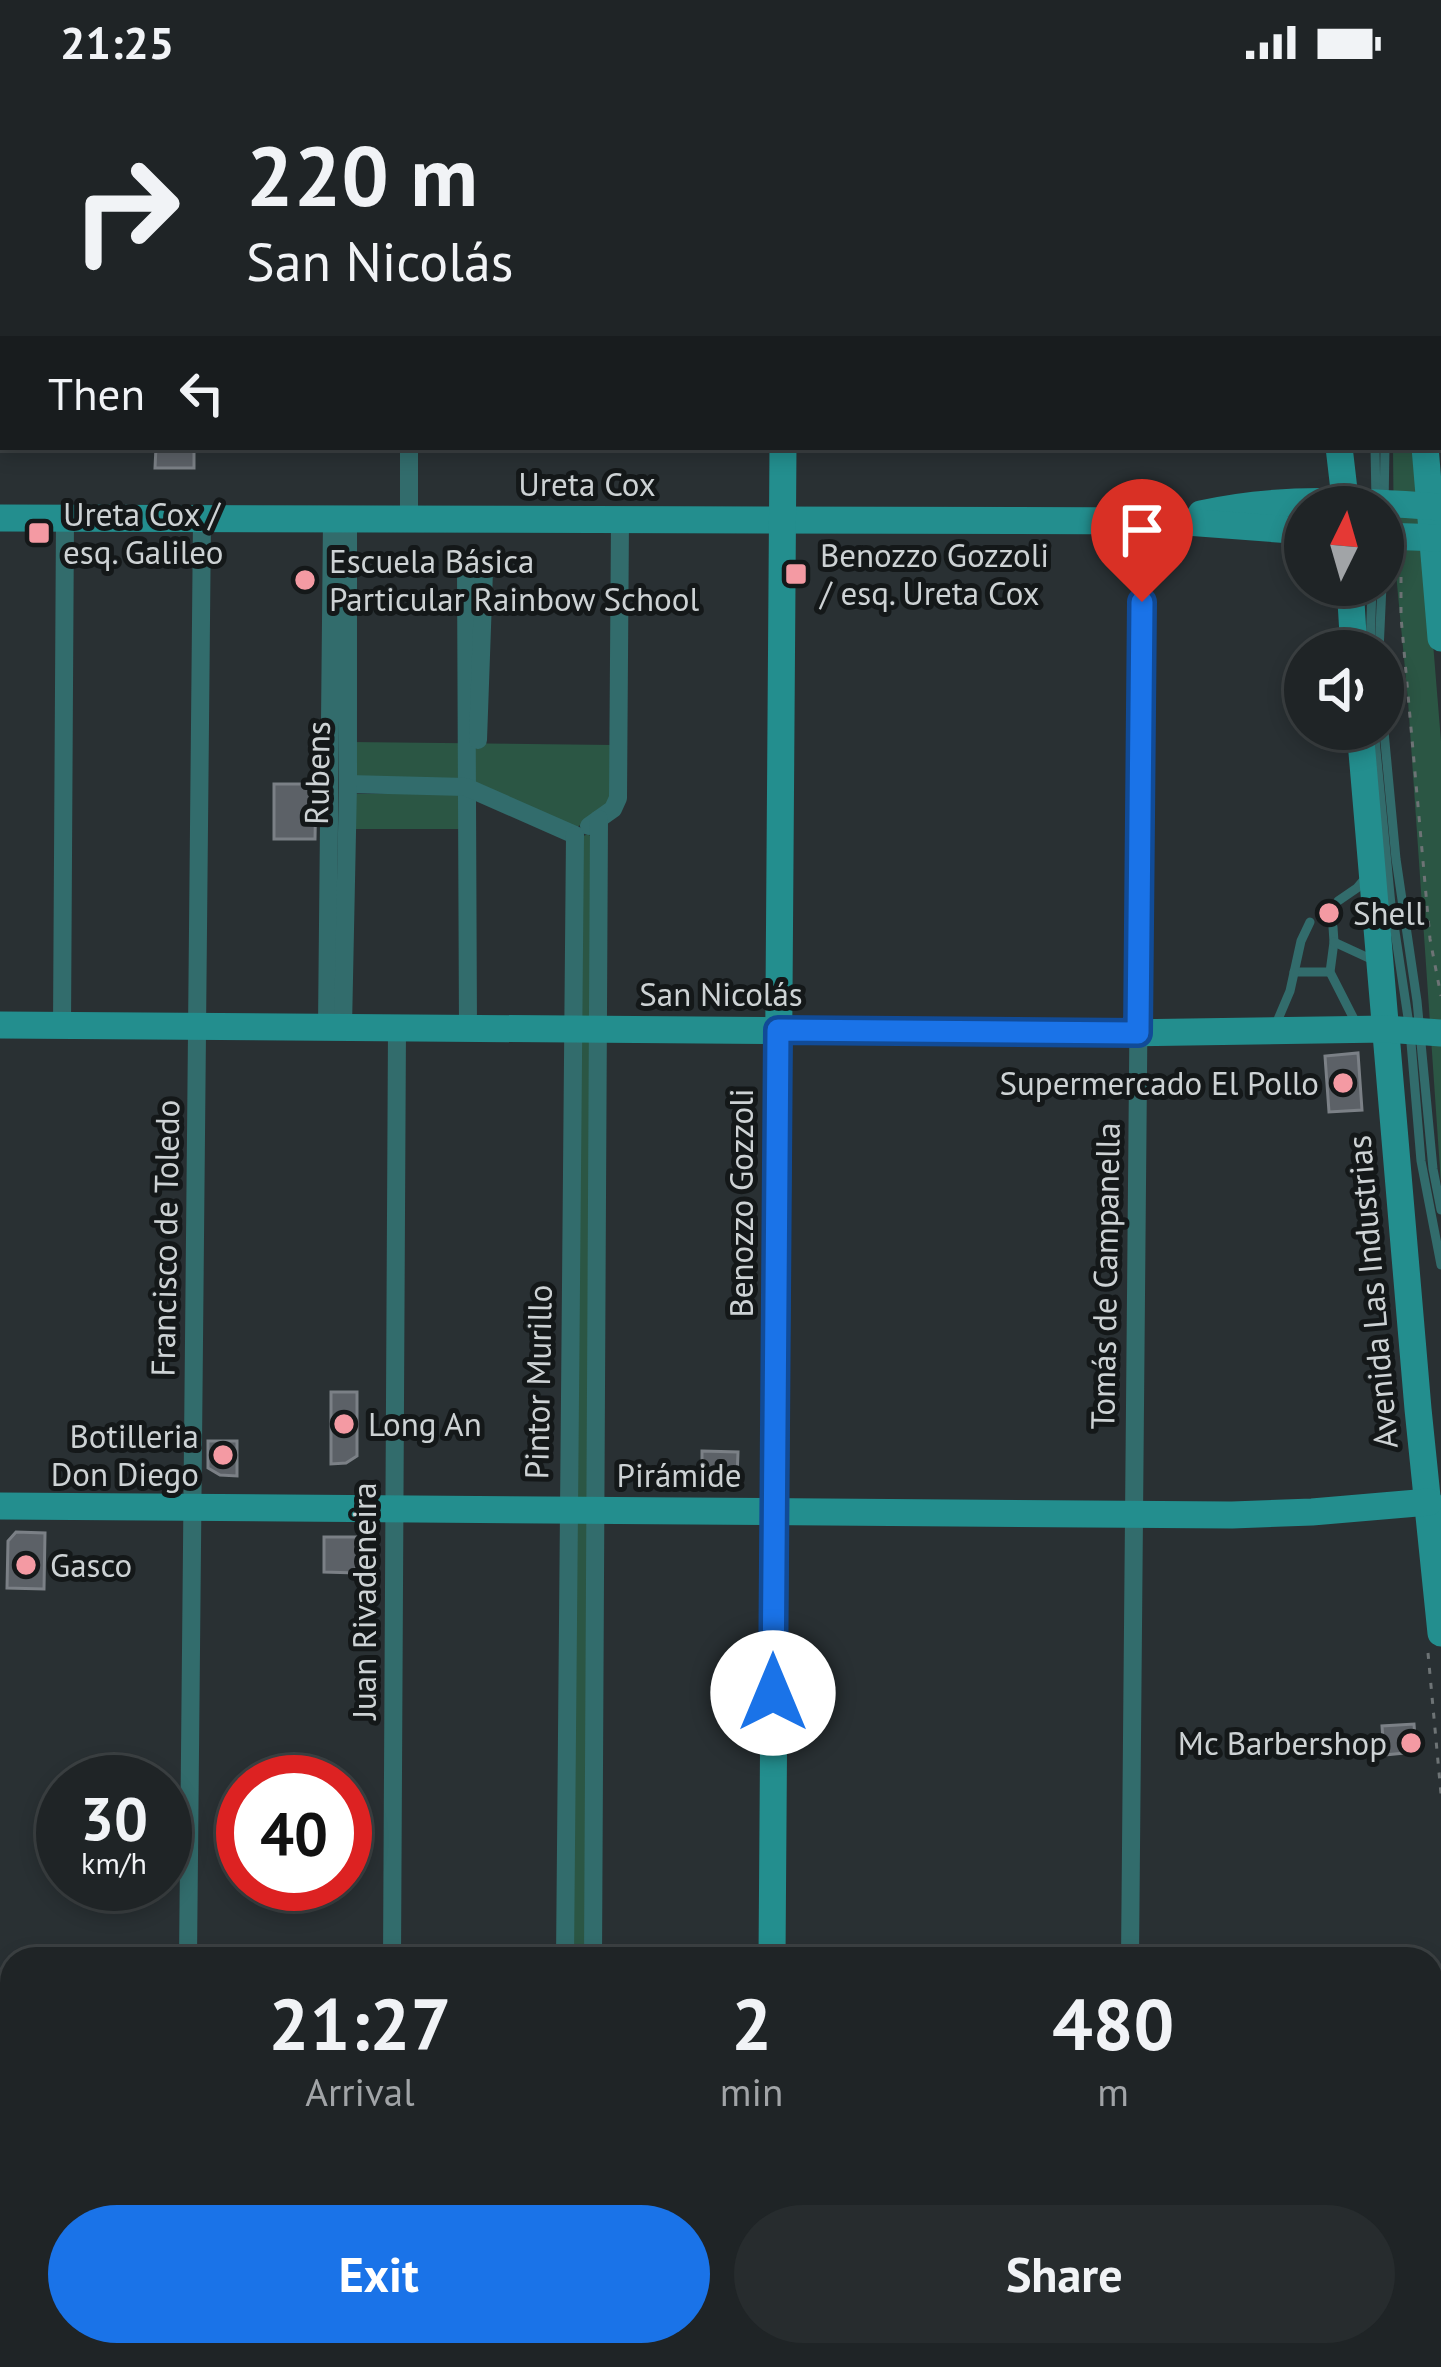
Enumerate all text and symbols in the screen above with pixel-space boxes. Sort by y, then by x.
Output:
text: 21:25 [60,13,174,71]
text: 220 m [246,120,478,229]
icon: right [48,132,204,288]
text: San Nicolás [246,226,514,296]
icon: left [169,360,235,426]
text: Then [48,364,145,422]
street label: Ureta Cox [518,462,656,505]
pin [1091,479,1193,602]
north arrow [1284,486,1404,606]
map controls [1284,486,1404,750]
place label: Ureta Cox / esq. Galileo [63,492,223,573]
icon: arrive [1109,497,1175,563]
marker: Ureta Cox / esq. Galileo [26,520,52,546]
place label: Benozzo Gozzoli / esq. Ureta Cox [818,533,1049,614]
place label: Escuela Básica Particular Rainbow School [329,539,699,620]
marker: Benozzo Gozzoli / esq. Ureta Cox [783,561,809,587]
marker: Escuela Básica Particular Rainbow School [292,567,318,593]
button: sound [1284,630,1404,750]
street label: Rubens [294,721,339,825]
place label: Shell [1353,891,1425,934]
marker: Shell [1316,900,1342,926]
street label: San Nicolás [639,972,803,1015]
place label: Supermercado El Pollo [1000,1061,1319,1104]
marker: Supermercado El Pollo [1330,1070,1356,1096]
street label: Benozzo Gozzoli [719,1088,762,1318]
street label: Francisco de Toledo [141,1099,188,1377]
street label: Tomás de Campanella [1080,1122,1129,1430]
street label: Avenida Las Industrias [1336,1134,1407,1450]
street label: Pintor Murillo [514,1284,561,1480]
place label: Long An [368,1402,482,1445]
marker: Long An [331,1411,357,1437]
place label: Botilleria Don Diego [51,1414,199,1495]
marker: Botilleria Don Diego [210,1442,236,1468]
street label: Pirámide [616,1453,742,1496]
street label: Juan Rivadeneira [342,1482,385,1722]
place label: Gasco [50,1543,132,1586]
marker: Gasco [13,1552,39,1578]
position arrow [710,1630,836,1756]
place label: Mc Barbershop [1178,1721,1387,1764]
marker: Mc Barbershop [1398,1730,1424,1756]
speed limit sign: 40 [216,1755,372,1911]
text: 30 [80,1779,148,1857]
text: km/h [81,1843,147,1882]
text: 21:27 [269,1977,451,2070]
text: 2 [731,1977,772,2070]
text: 480 [1052,1977,1174,2070]
text: Arrival [305,2066,415,2117]
text: min [720,2066,783,2117]
text: m [1097,2066,1129,2117]
button: Exit [48,2205,710,2343]
button: Share [734,2205,1395,2343]

